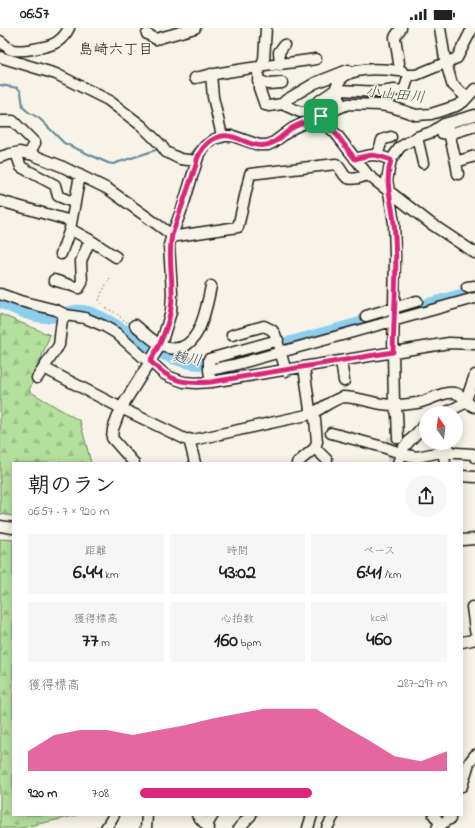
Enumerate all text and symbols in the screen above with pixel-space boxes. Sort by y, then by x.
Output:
text: 06:57 [20,3,49,25]
district label: 島崎六丁目 [78,39,154,61]
water label: 小山田川 [364,81,426,109]
pin [304,99,338,133]
icon: arrive [310,105,332,127]
water label: 麹川 [170,346,204,372]
north arrow [419,406,463,450]
map controls [419,406,463,450]
text: 朝のラン [28,471,116,503]
button: share [405,475,447,517]
text: 06:57 · 7 × 920 m [28,502,109,521]
text: 距離 [85,543,107,559]
text: 時間 [226,543,248,559]
text: ペース [363,543,395,559]
text: 6.44 [73,559,102,588]
text: 43:02 [219,559,256,588]
text: 6:41 [357,559,382,588]
text: km [102,567,119,583]
text: /km [382,567,401,583]
text: kcal [370,610,388,626]
text: 獲得標高 [74,611,118,627]
text: 心拍数 [221,611,254,627]
text: 460 [366,626,392,655]
text: 77 [82,627,98,656]
text: 160 [214,627,238,656]
text: m [98,635,110,651]
text: bpm [238,635,261,651]
text: 287–297 m [397,674,447,693]
text: 獲得標高 [28,676,80,695]
text: 920 m [28,784,57,803]
text: 7:08 [92,784,109,803]

